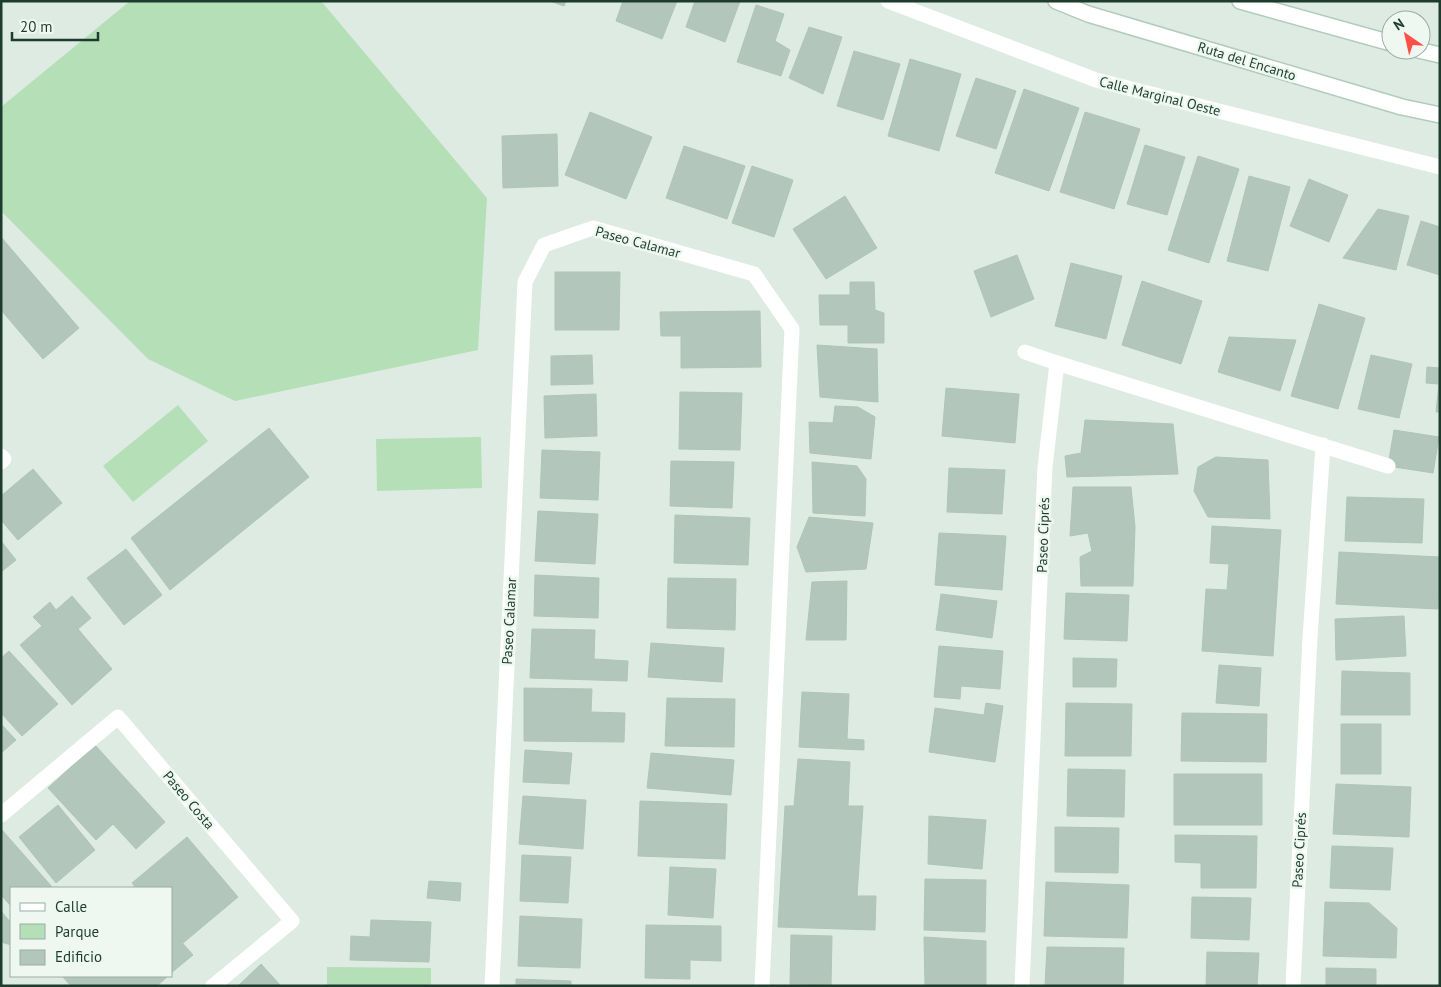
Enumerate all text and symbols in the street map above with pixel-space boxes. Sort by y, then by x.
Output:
scale bar [12,10,99,42]
north arrow [1381,10,1431,60]
text: N [1390,14,1408,34]
text: 20 m [20,17,53,36]
street label: Ruta del Encanto [1196,38,1298,84]
street label: Calle Marginal Oeste [1097,72,1223,120]
street label: Paseo Calamar [594,222,683,262]
street label: Paseo Ciprés [1033,497,1053,573]
street label: Paseo Calamar [498,577,520,665]
street label: Paseo Costa [159,767,219,833]
street label: Paseo Ciprés [1288,812,1310,888]
legend [10,887,172,977]
text: Calle [55,897,87,916]
text: Parque [55,922,99,941]
text: Edificio [55,947,102,966]

